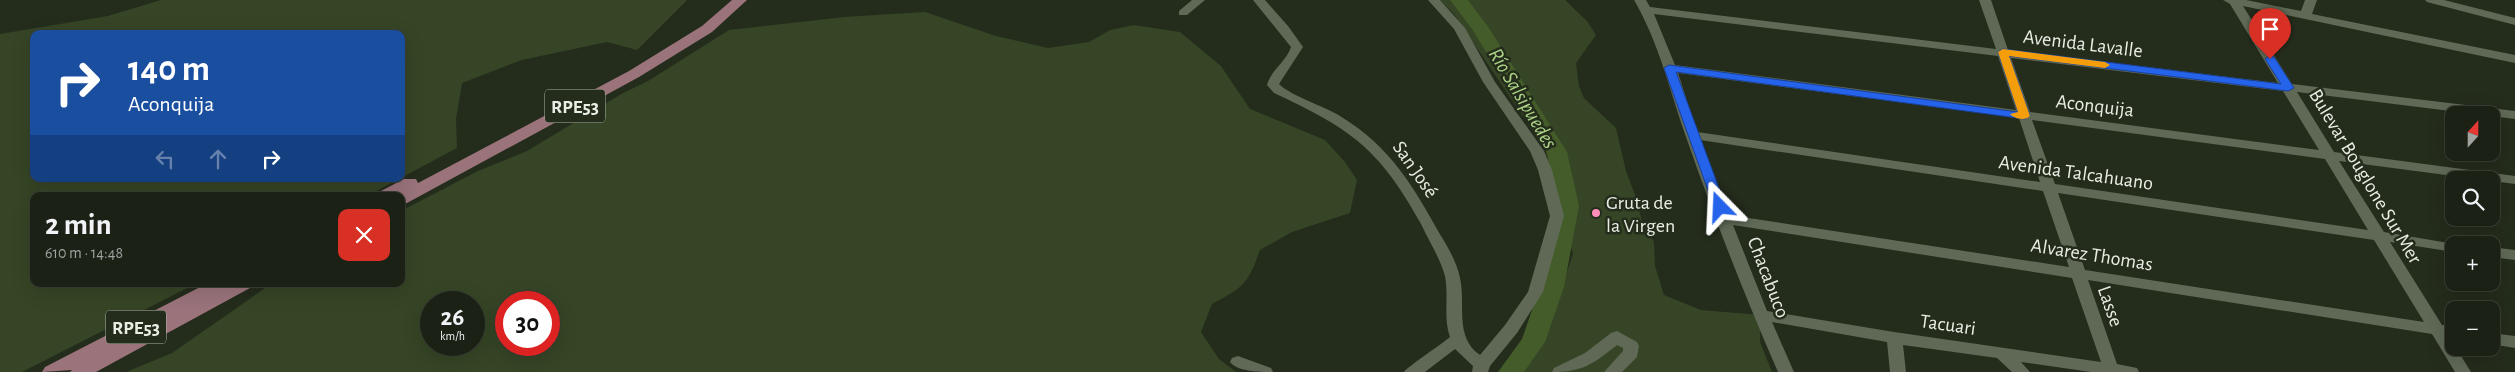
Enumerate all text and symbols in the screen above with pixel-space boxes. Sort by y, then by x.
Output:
pin [2249,8,2291,59]
icon: arrive [2256,15,2284,43]
street label: Avenida Lavalle [2022,27,2144,61]
water label: Río Salsipuedes [1484,44,1561,153]
icon: right [45,50,110,115]
text: 140 m [128,52,210,87]
street label: Bulevar Bouglone Sur Mer [2305,86,2425,268]
road number: RPE53 [545,90,605,122]
street label: Aconquija [2055,91,2135,121]
text: Aconquija [128,93,214,115]
north arrow [2445,106,2500,161]
map controls [2445,106,2500,356]
street label: San José [1389,138,1442,202]
icon: left [151,145,179,173]
icon: ahead [204,145,232,173]
icon: right [257,145,285,173]
street label: Avenida Talcahuano [1997,152,2154,194]
button: search [2445,171,2500,226]
position arrow [1693,180,1745,232]
place label: Gruta de la Virgen [1606,193,1675,236]
marker: Gruta de la Virgen [1590,207,1602,219]
button: close [338,209,390,261]
text: 2 min [45,210,112,240]
street label: Chacabuco [1744,234,1793,321]
street label: Alvarez Thomas [2029,235,2154,274]
button: + [2445,236,2500,291]
text: 610 m · 14:48 [45,245,123,261]
street label: Lasse [2094,283,2126,329]
speed limit sign: 30 [495,291,560,356]
button: − [2445,301,2500,356]
text: 26 [441,305,464,330]
road number: RPE53 [106,311,166,344]
street label: Tacuari [1919,311,1977,339]
text: km/h [440,330,465,342]

